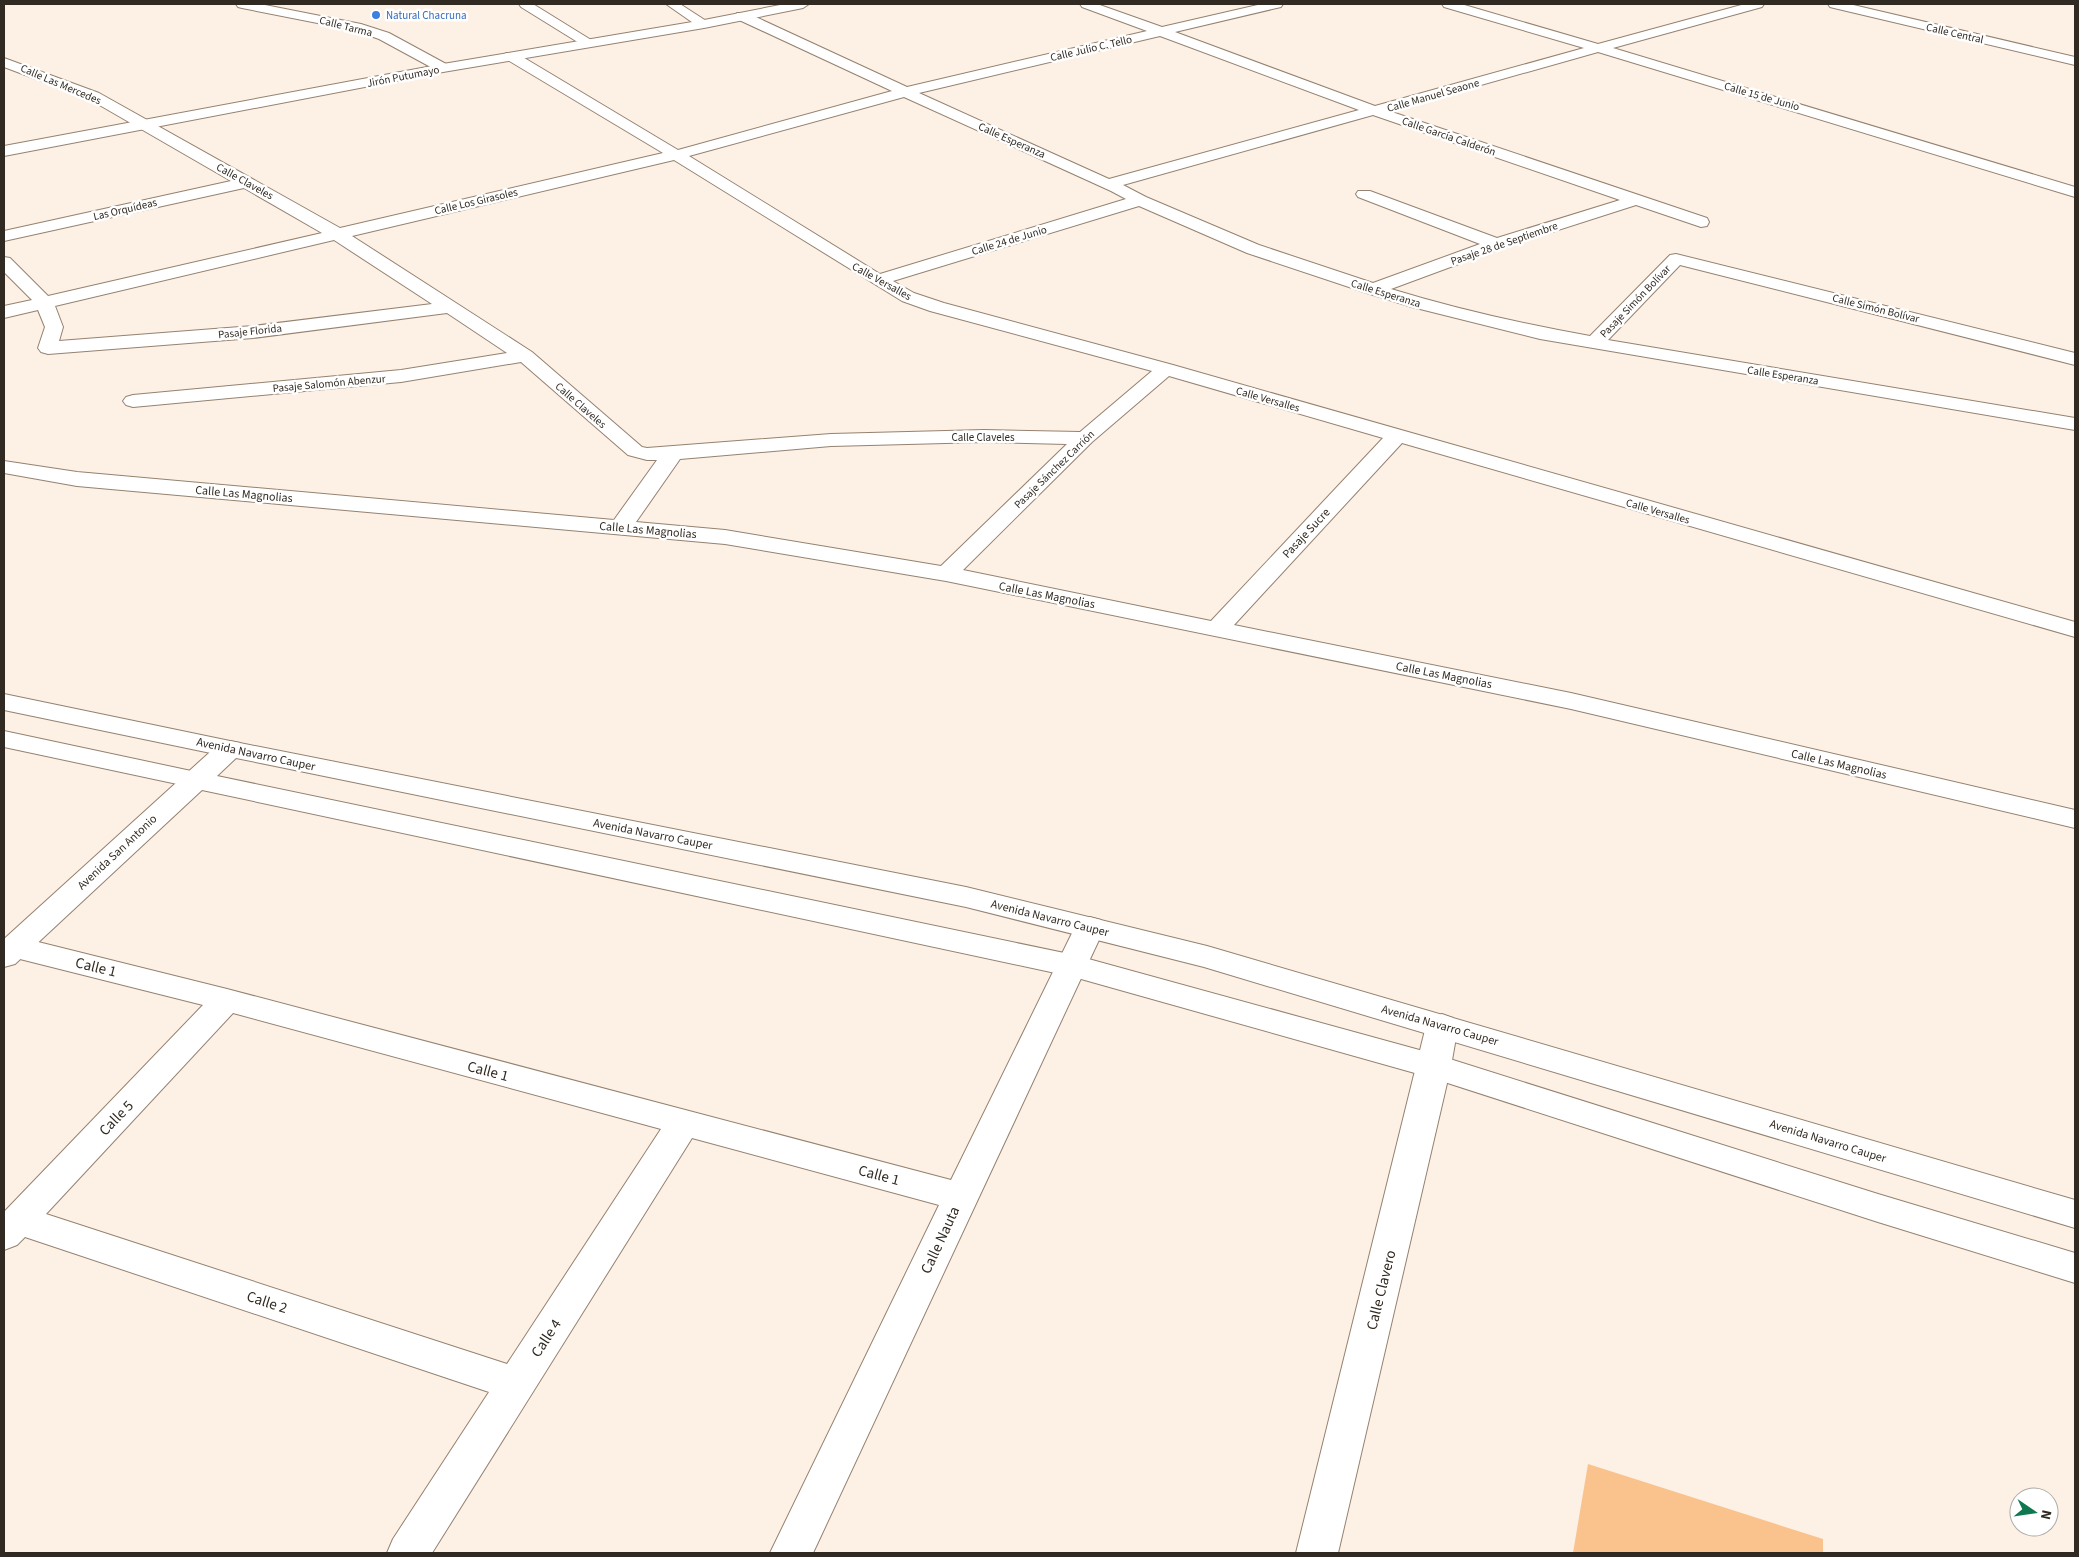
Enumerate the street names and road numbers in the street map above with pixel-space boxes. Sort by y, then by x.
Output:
street label: Calle Tarma [318,13,374,40]
street label: Calle Central [1925,20,1985,47]
street label: Calle Julio C. Tello [1049,32,1133,65]
street label: Calle Las Mercedes [18,61,104,108]
street label: Jirón Putumayo [366,62,441,91]
street label: Calle Manuel Seaone [1385,75,1482,116]
street label: Calle 15 de Junio [1722,79,1801,114]
street label: Calle García Calderón [1400,113,1498,160]
street label: Calle Esperanza [976,119,1048,162]
street label: Calle Claveles [214,160,276,203]
street label: Calle Los Girasoles [433,185,520,218]
street label: Las Orquídeas [92,195,159,224]
street label: Pasaje 28 de Septiembre [1449,218,1560,269]
street label: Calle 24 de Junio [970,222,1049,259]
street label: Calle Versalles [849,259,914,304]
street label: Pasaje Simón Bolívar [1597,262,1674,341]
street label: Calle Esperanza [1349,276,1423,311]
street label: Calle Simón Bolívar [1831,290,1921,327]
street label: Pasaje Florida [217,321,283,342]
street label: Calle Esperanza [1746,362,1820,389]
street label: Pasaje Salomón Abenzur [272,371,386,396]
street label: Calle Claveles [552,379,610,432]
street label: Calle Versalles [1234,383,1302,416]
street label: Pasaje Sánchez Carrión [1011,427,1098,512]
street label: Calle Claveles [951,430,1015,445]
street label: Calle Las Magnolias [195,482,293,507]
street label: Calle Versalles [1624,495,1692,528]
street label: Pasaje Sucre [1279,504,1334,562]
street label: Calle Las Magnolias [599,518,697,543]
street label: Calle Las Magnolias [997,578,1096,613]
street label: Calle Las Magnolias [1394,658,1493,693]
street label: Avenida Navarro Cauper [195,734,318,776]
street label: Calle Las Magnolias [1789,745,1888,784]
street label: Avenida San Antonio [74,811,161,894]
street label: Avenida Navarro Cauper [592,815,715,855]
street label: Avenida Navarro Cauper [989,896,1111,942]
street label: Calle 1 [73,952,119,983]
street label: Avenida Navarro Cauper [1379,1001,1501,1051]
street label: Calle 1 [465,1056,511,1087]
street label: Calle 5 [94,1096,138,1141]
street label: Avenida Navarro Cauper [1767,1116,1889,1168]
street label: Calle 1 [856,1160,902,1191]
street label: Calle Nauta [916,1203,965,1277]
street label: Calle Clavero [1361,1248,1402,1332]
street label: Calle 2 [244,1286,290,1319]
street label: Calle 4 [526,1315,567,1361]

